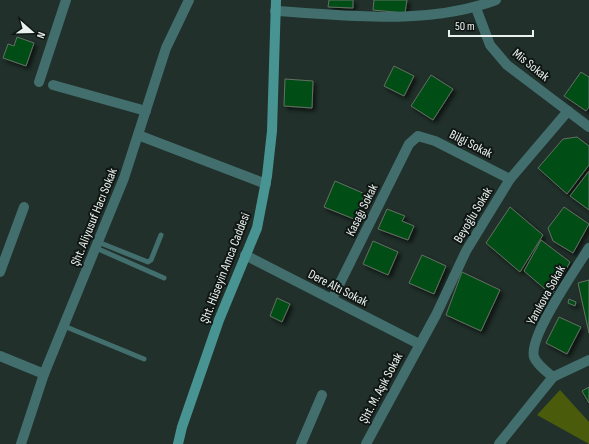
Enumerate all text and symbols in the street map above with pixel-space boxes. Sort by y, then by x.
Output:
north arrow [12,12,52,52]
scale bar [449,12,533,38]
text: 50 m [455,19,475,34]
text: N [34,30,48,40]
street label: Mis Sokak [509,45,553,85]
street label: Bilgi Sokak [447,126,495,162]
street label: Şht. Aliyusuf Hacı Sokak [67,166,121,268]
street label: Kasağı Sokak [343,181,381,239]
street label: Beyoğlu Sokak [450,184,496,246]
street label: Şht. Hüseyin Amca Caddesi [197,210,253,326]
street label: Yanıkova Sokak [523,262,569,328]
street label: Dere Altı Sokak [305,266,371,310]
street label: Şht. M. Aşık Sokak [356,350,406,426]

